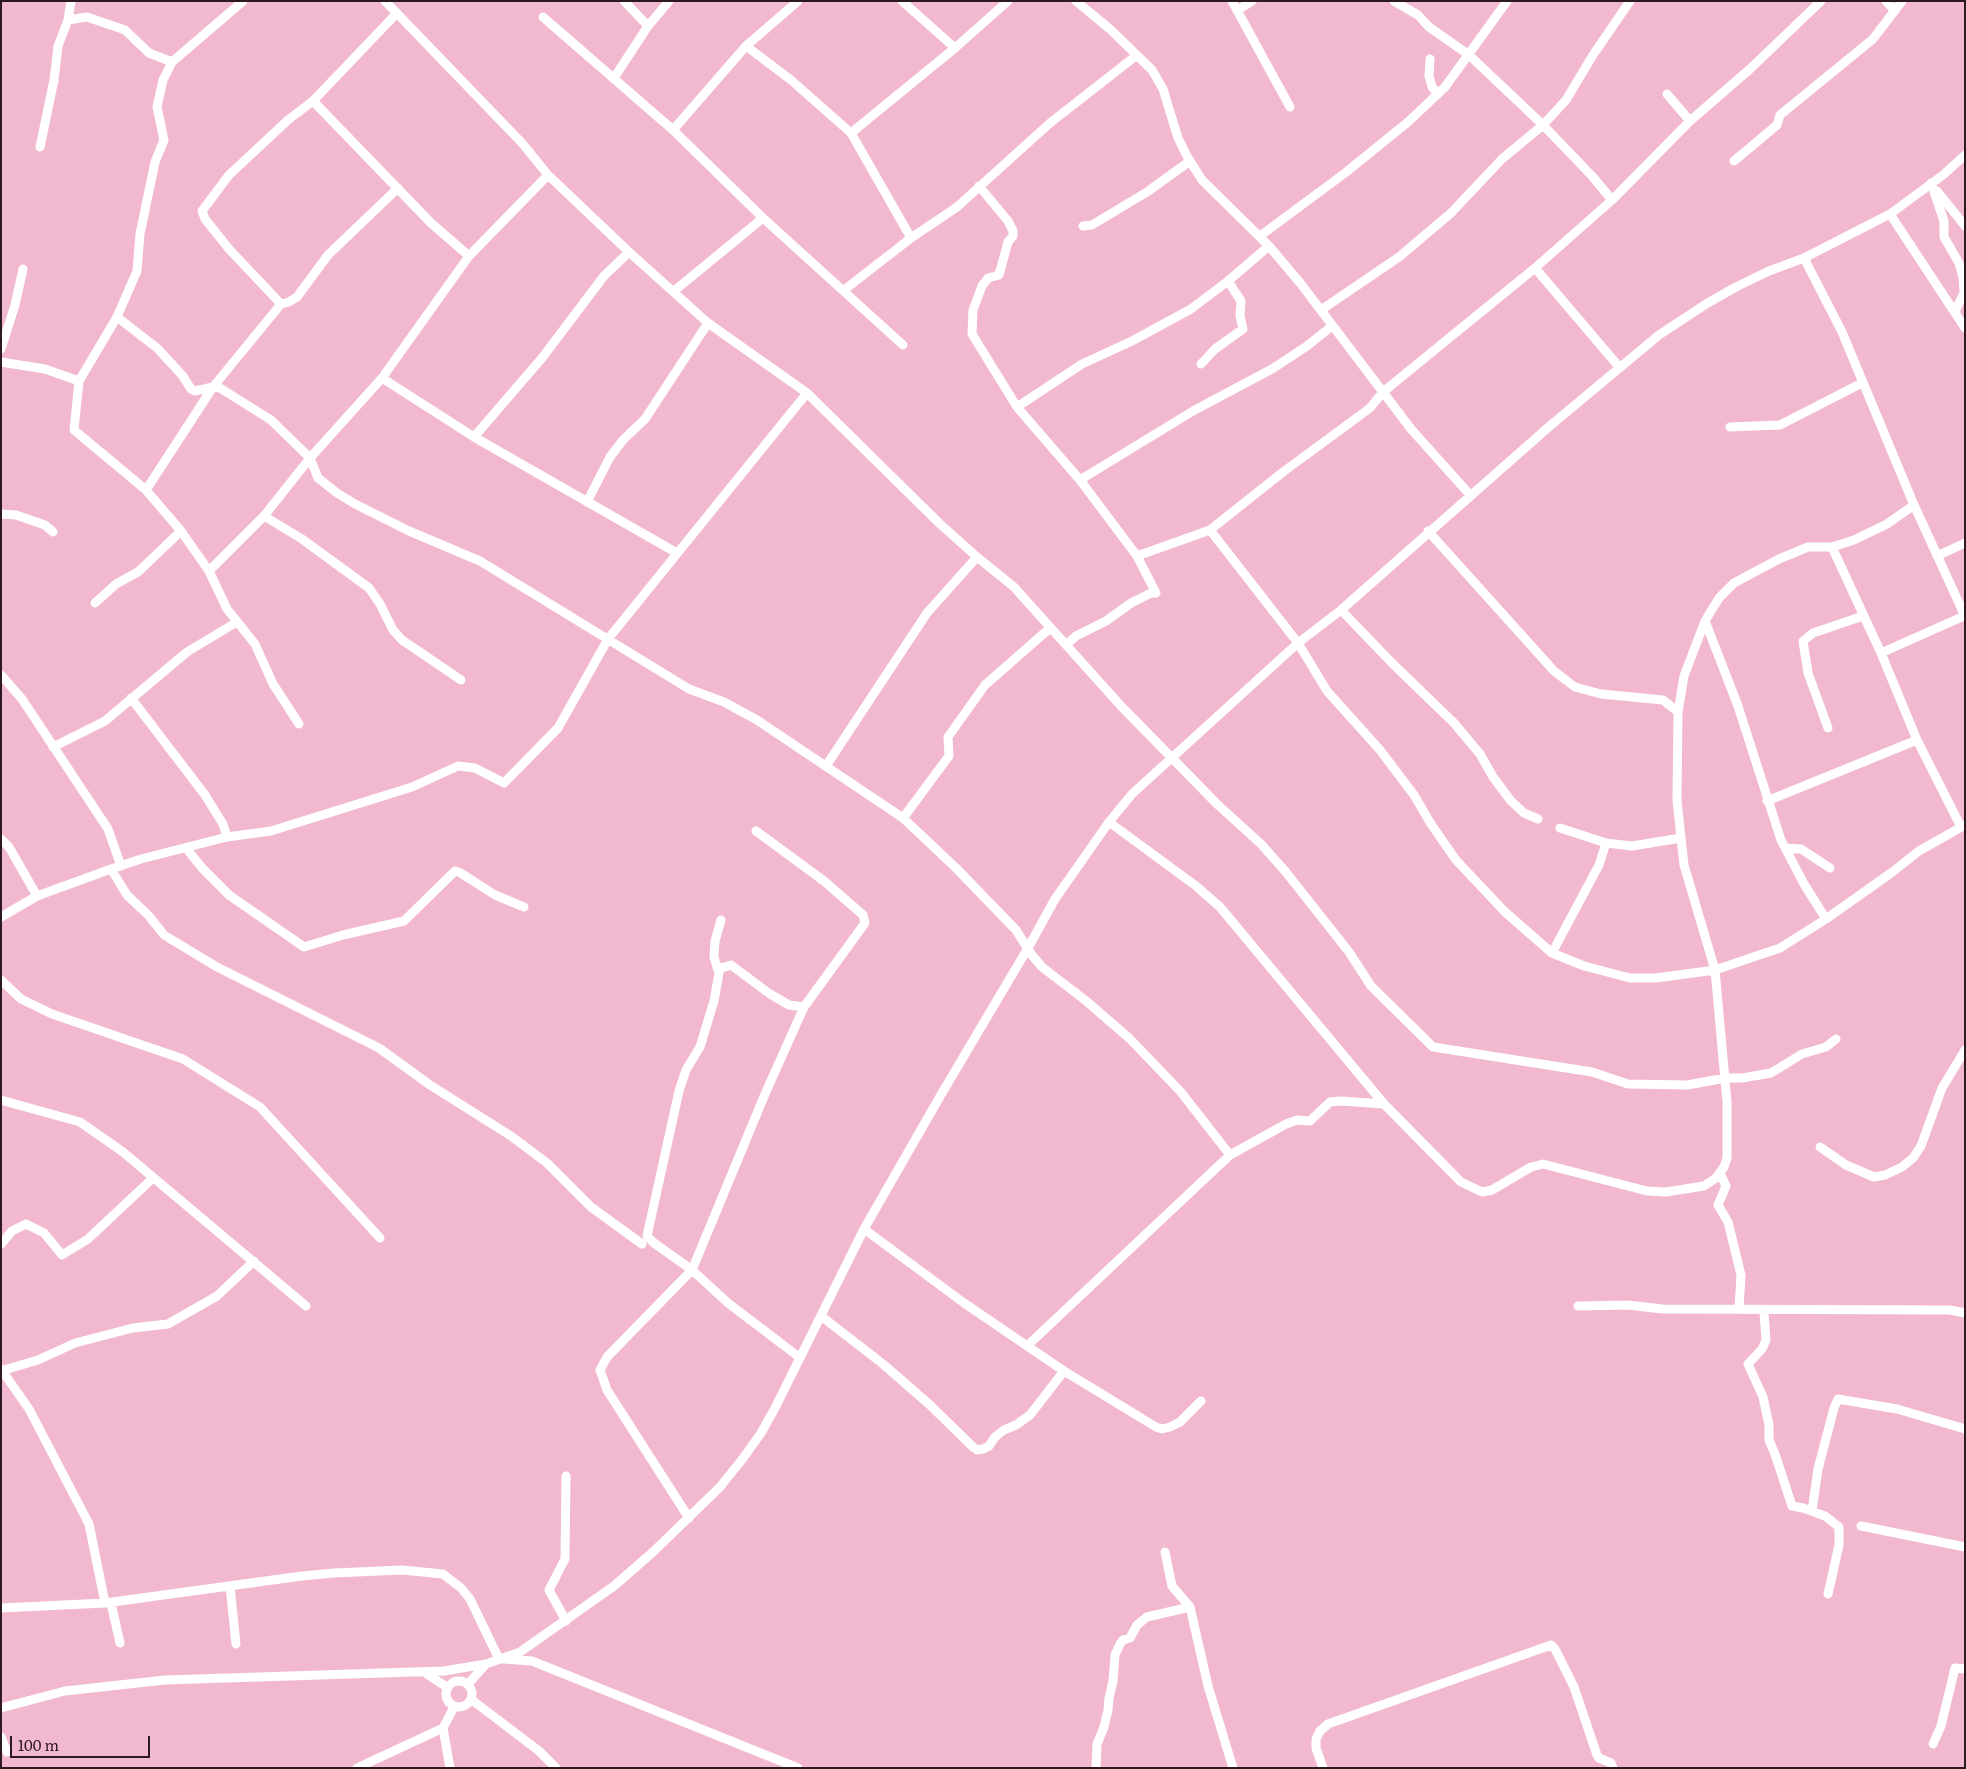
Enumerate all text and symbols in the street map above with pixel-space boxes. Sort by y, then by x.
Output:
scale bar [12,1726,152,1758]
text: 100 m [18,1733,59,1756]

